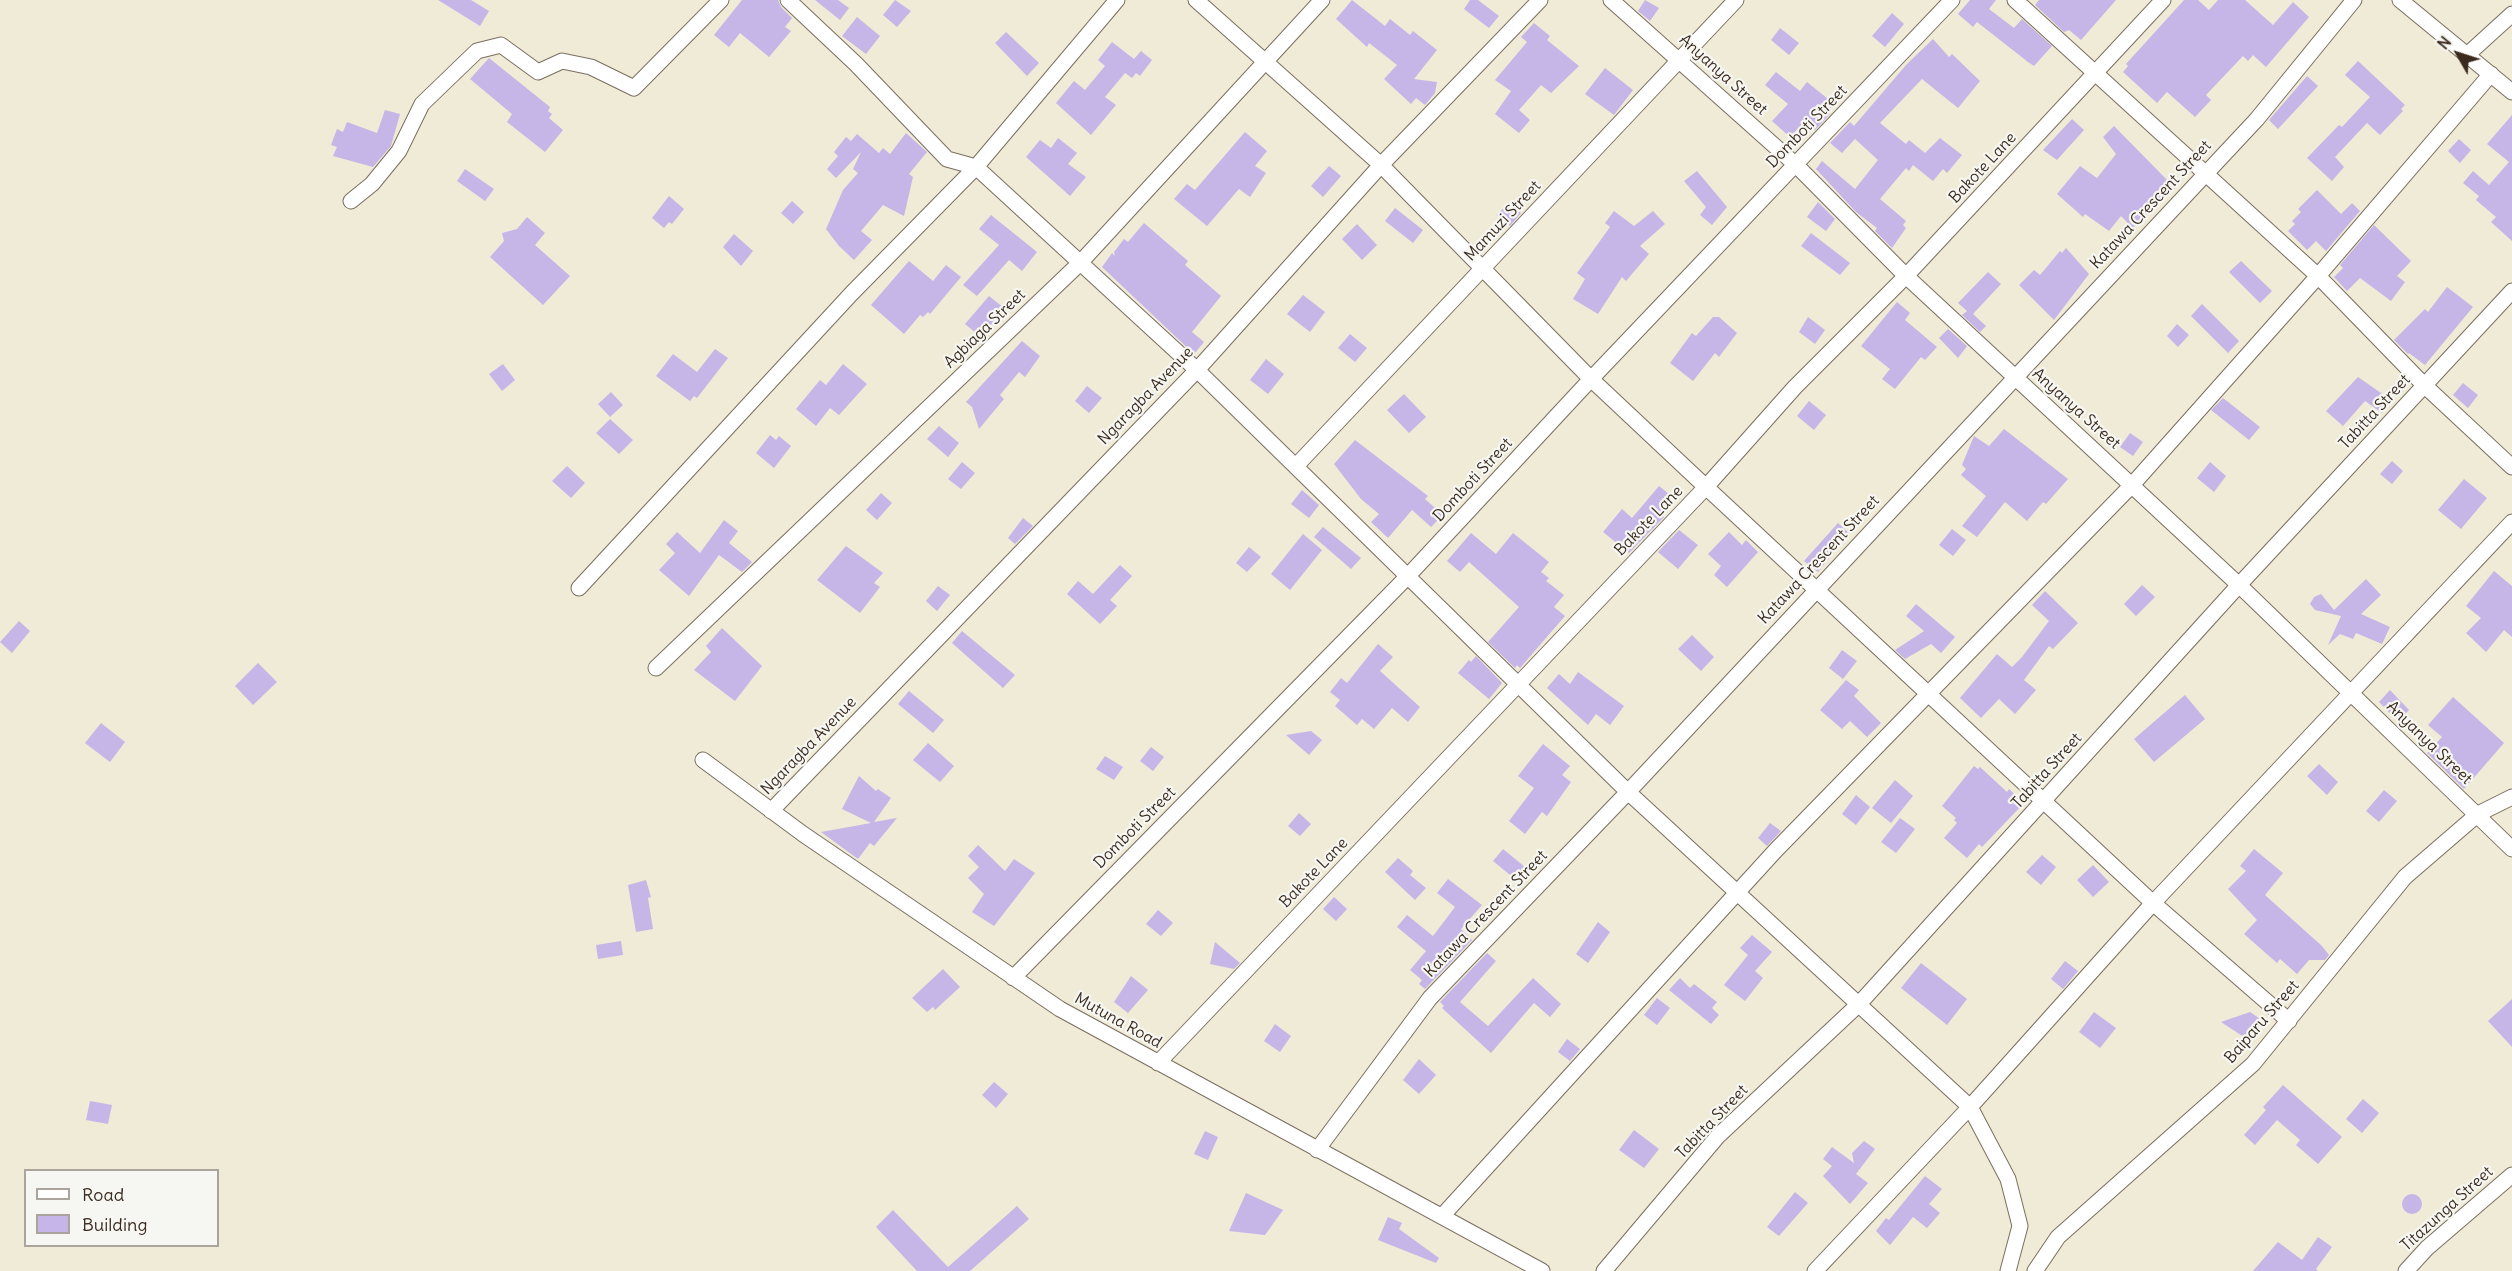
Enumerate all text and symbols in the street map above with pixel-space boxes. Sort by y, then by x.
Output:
north arrow [2428,24,2488,84]
street label: Anyanya Street [1675,31,1771,119]
text: N [2433,32,2455,53]
street label: Domboti Street [1763,82,1851,172]
street label: Bakote Lane [1945,129,2021,207]
street label: Katawa Crescent Street [2086,137,2216,273]
street label: Mamuzi Street [1461,177,1545,265]
street label: Agbiaga Street [940,286,1030,372]
street label: Ngaragba Avenue [1094,343,1198,449]
street label: Anyanya Street [2028,365,2124,453]
street label: Tabitta Street [2335,371,2415,453]
street label: Domboti Street [1429,434,1517,526]
street label: Bakote Lane [1611,482,1687,560]
street label: Katawa Crescent Street [1754,492,1884,628]
street label: Ngaragba Avenue [757,693,861,799]
street label: Anyanya Street [2382,697,2476,789]
street label: Tabitta Street [2008,729,2086,813]
street label: Domboti Street [1090,783,1180,873]
street label: Bakote Lane [1276,834,1352,912]
street label: Katawa Crescent Street [1420,847,1552,981]
street label: Baiparu Street [2221,977,2303,1067]
street label: Mutuna Road [1071,989,1165,1053]
street label: Tabitta Street [1672,1081,1752,1163]
street label: Titazunga Street [2397,1163,2497,1255]
legend [24,1169,219,1247]
text: Road [82,1183,124,1206]
text: Building [82,1213,147,1236]

